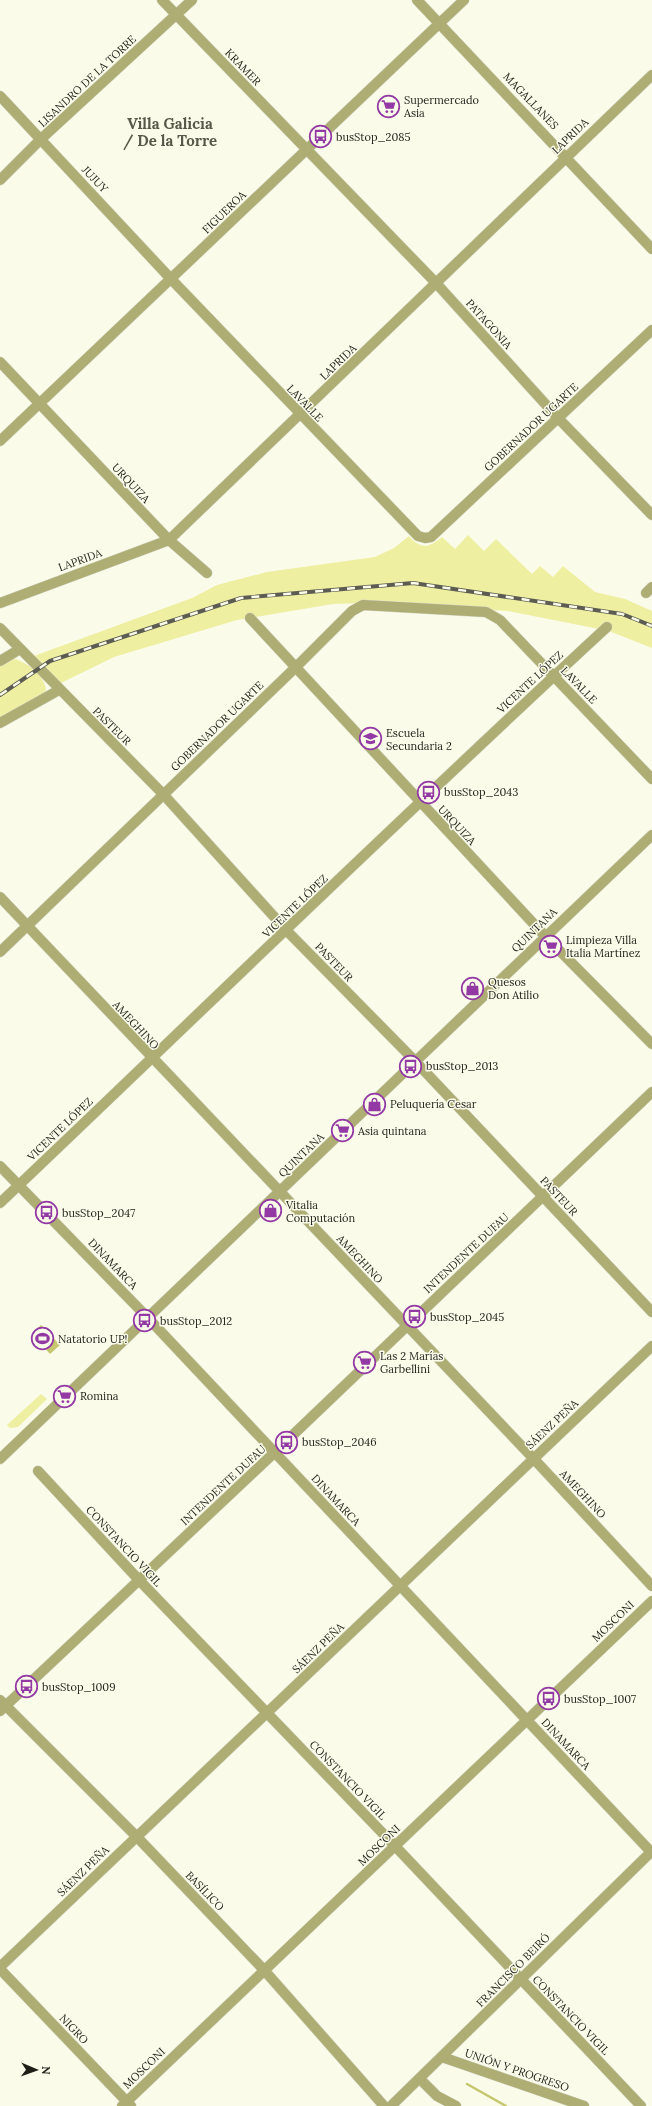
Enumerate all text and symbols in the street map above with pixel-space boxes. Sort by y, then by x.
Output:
street label: LISANDRO DE LA TORRE [35,32,139,130]
street label: KRAMER [222,46,264,88]
street label: MAGALLANES [500,70,562,132]
supermarket icon: Supermercado Asia [375,93,401,119]
place label: Supermercado Asia [403,93,479,120]
district label: Villa Galicia / De la Torre [123,114,217,151]
street label: LAPRIDA [549,114,592,157]
bus stop icon: busStop_2085 [308,124,334,150]
place label: busStop_2085 [336,130,410,144]
street label: JUJUY [78,162,112,196]
street label: FIGUEROA [199,187,250,236]
street label: PATAGONIA [463,296,516,353]
street label: LAPRIDA [317,340,360,383]
street label: GOBERNADOR UGARTE [481,380,581,474]
street label: LAVALLE [284,382,326,425]
street label: URQUIZA [109,460,154,507]
street label: LAPRIDA [56,545,105,574]
street label: VICENTE LÓPEZ [493,648,566,717]
street label: LAVALLE [558,664,600,707]
street label: GOBERNADOR UGARTE [168,678,266,774]
street label: PASTEUR [90,704,134,748]
school or university icon: Escuela Secundaria 2 [358,726,384,752]
place label: Escuela Secundaria 2 [386,726,452,753]
bus stop icon: busStop_2043 [416,779,442,805]
place label: busStop_2043 [444,785,518,799]
street label: URQUIZA [435,802,480,849]
street label: VICENTE LÓPEZ [259,871,331,941]
street label: QUINTANA [508,904,561,955]
supermarket icon: Limpieza Villa Italia Martínez [537,933,563,959]
place label: Limpieza Villa Italia Martínez [566,933,641,960]
street label: PASTEUR [312,940,356,984]
shop icon: Quesos Don Atilio [459,975,485,1001]
place label: Quesos Don Atilio [488,975,539,1002]
street label: AMEGHINO [109,997,162,1052]
bus stop icon: busStop_2013 [397,1053,423,1079]
place label: busStop_2013 [426,1059,498,1073]
shop icon: Peluquería Cesar [362,1091,388,1117]
street label: VICENTE LÓPEZ [24,1094,96,1164]
place label: Peluquería Cesar [390,1097,477,1111]
supermarket icon: Asia quintana [329,1118,355,1144]
place label: Asia quintana [357,1124,427,1138]
street label: QUINTANA [275,1129,328,1180]
street label: PASTEUR [537,1173,581,1219]
shop icon: Vitalia Computación [257,1198,283,1224]
place label: Vitalia Computación [285,1198,355,1225]
bus stop icon: busStop_2047 [33,1200,59,1226]
place label: busStop_2047 [62,1206,135,1220]
street label: INTENDENTE DUFAU [420,1210,512,1296]
street label: AMEGHINO [333,1231,386,1286]
street label: DINAMARCA [85,1236,142,1293]
bus stop icon: busStop_2045 [402,1304,428,1330]
bus stop icon: busStop_2012 [131,1308,157,1334]
place label: busStop_2045 [430,1310,504,1324]
place label: busStop_2012 [160,1314,232,1328]
sports icon: Natatorio UP! [30,1326,56,1352]
place label: Natatorio UP! [58,1332,128,1346]
supermarket icon: Las 2 Marías Garbellini [352,1349,378,1375]
place label: Las 2 Marías Garbellini [380,1349,443,1376]
supermarket icon: Romina [51,1383,77,1409]
place label: Romina [80,1389,119,1403]
street label: SÁENZ PEÑA [523,1395,582,1452]
bus stop icon: busStop_2046 [273,1429,299,1455]
place label: busStop_2046 [302,1435,377,1449]
street label: INTENDENTE DUFAU [177,1442,269,1528]
street label: AMEGHINO [556,1466,609,1521]
street label: DINAMARCA [309,1471,364,1529]
street label: CONSTANCIO VIGIL [83,1503,165,1590]
street label: MOSCONI [589,1597,637,1645]
street label: SÁENZ PEÑA [289,1619,348,1676]
bus stop icon: busStop_1009 [13,1674,39,1700]
place label: busStop_1009 [42,1680,116,1694]
bus stop icon: busStop_1007 [536,1686,562,1712]
place label: busStop_1007 [564,1692,636,1706]
street label: DINAMARCA [539,1715,594,1773]
street label: CONSTANCIO VIGIL [306,1737,390,1823]
street label: MOSCONI [355,1821,403,1869]
street label: SÁENZ PEÑA [54,1842,113,1899]
street label: BASÍLICO [183,1868,227,1914]
street label: FRANCISCO BEIRÓ [473,1930,553,2010]
street label: CONSTANCIO VIGIL [529,1972,613,2058]
street label: NIGRO [56,2011,92,2047]
street label: MOSCONI [120,2044,168,2092]
street label: UNIÓN Y PROGRESO [463,2046,571,2095]
north arrow [16,2050,56,2090]
text: N [39,2066,53,2075]

